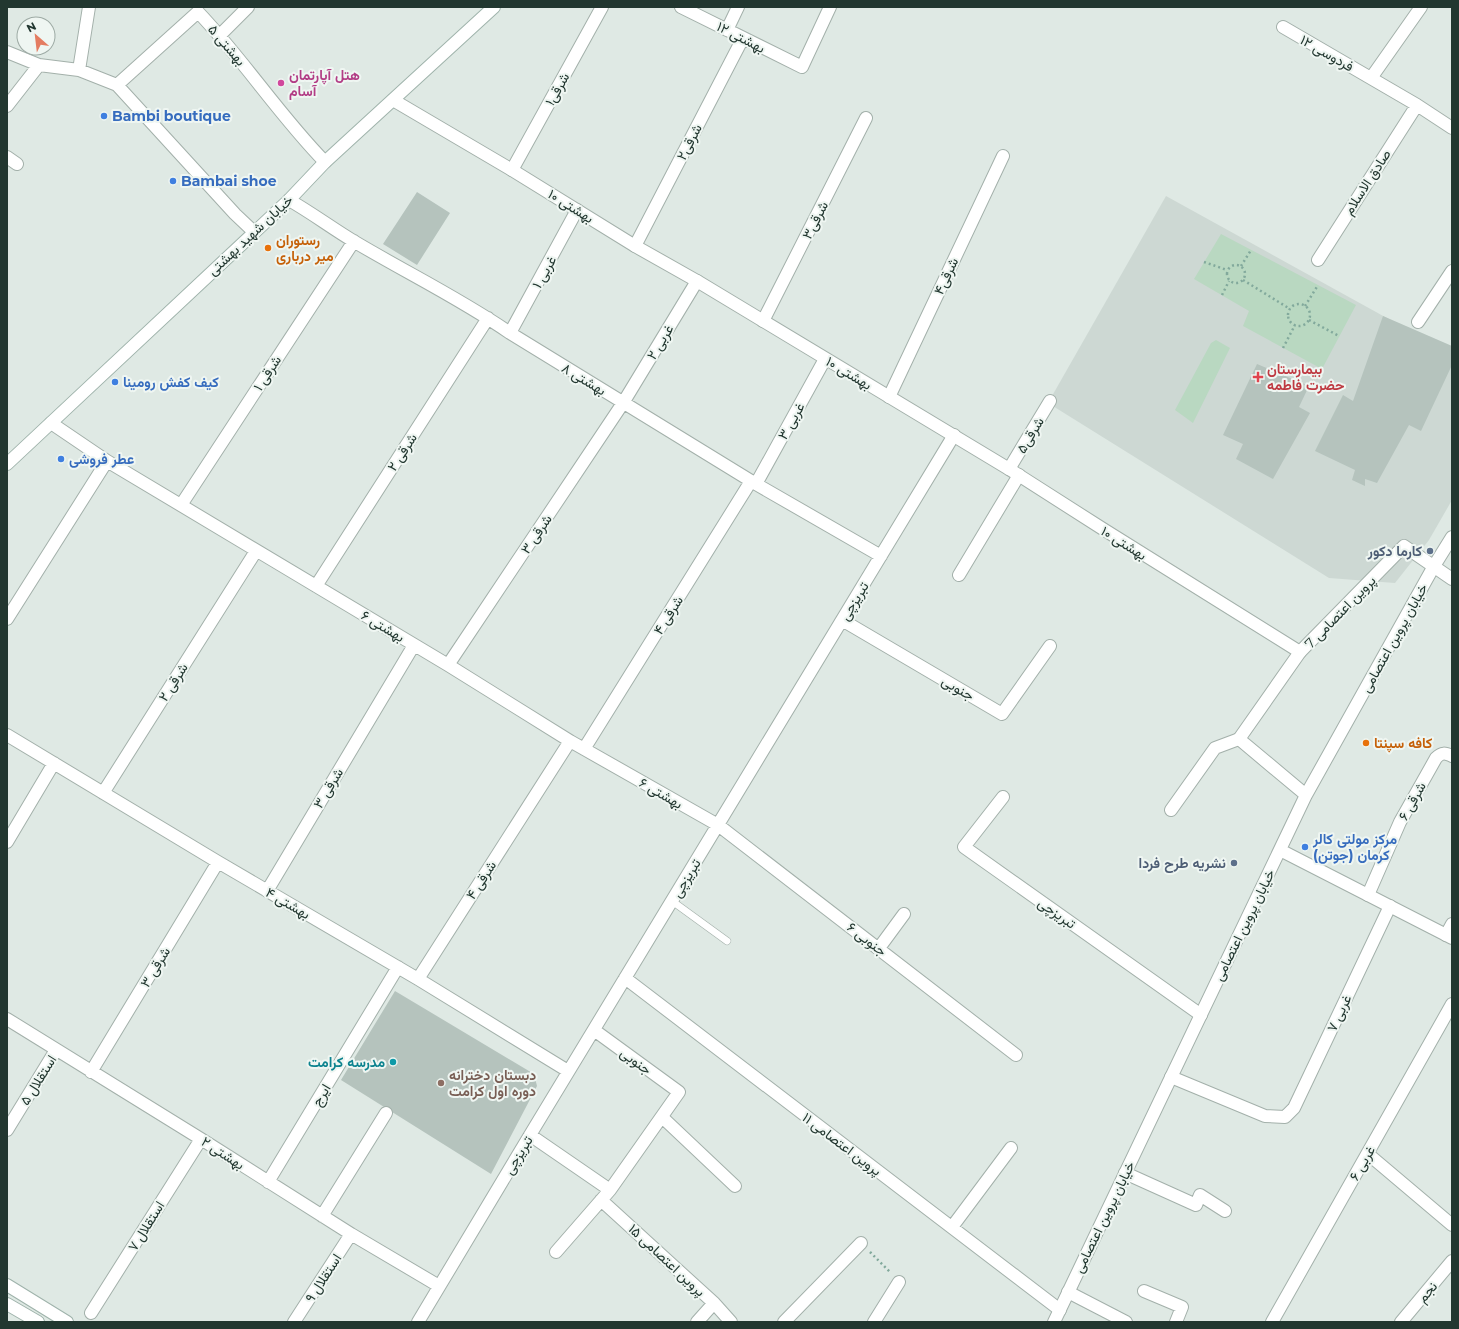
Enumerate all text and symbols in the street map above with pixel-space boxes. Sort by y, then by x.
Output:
north arrow [16,16,56,56]
street label: بهشتی ۱۲ [714,17,768,57]
text: N [24,19,39,35]
street label: بهشتی ۵ [204,21,250,69]
street label: فردوسی ۱۲ [1297,31,1357,75]
place label: هتل آپارتمان آسام [289,66,360,100]
street label: شرقی۱ [541,69,573,109]
marker: هتل آپارتمان آسام [276,78,286,88]
place label: Bambi boutique [112,107,231,125]
marker: Bambi boutique [99,111,109,121]
street label: شرقی۲ [672,121,706,163]
street label: صادق الاسلام [1339,146,1395,218]
place label: Bambai shoe [181,172,277,190]
marker: Bambai shoe [168,176,178,186]
street label: بهشتی ۱۰ [545,185,597,227]
street label: خیابان شهید بهشتی [204,191,296,279]
street label: شرقی۳ [798,198,832,242]
place label: رستوران میر درباری [276,231,334,265]
marker: رستوران میر درباری [263,243,273,253]
street label: غربی ۱ [528,253,560,291]
street label: شرقی۴ [930,255,962,297]
street label: غربی ۲ [643,321,677,363]
street label: شرقی ۱ [249,352,285,394]
street label: بهشتی ۱۰ [823,352,875,394]
street label: بهشتی ۸ [558,359,610,399]
place label: بیمارستان حضرت فاطمه [1267,360,1345,394]
marker: بیمارستان حضرت فاطمه [1252,371,1264,383]
place label: کیف کفش رومینا [123,373,219,391]
marker: کیف کفش رومینا [110,377,120,387]
street label: غربی ۳ [773,399,809,443]
street label: شرقی۵ [1012,414,1048,456]
street label: شرقی ۲ [383,429,421,475]
place label: عطر فروشی [69,450,134,468]
marker: عطر فروشی [56,454,66,464]
street label: شرقی ۳ [516,511,556,557]
street label: بهشتی ۱۰ [1098,522,1150,564]
place label: کارما دکور [1367,542,1422,560]
marker: کارما دکور [1425,546,1435,556]
street label: پروین اعتصامی 7 [1301,572,1380,653]
street label: تبریزچی [835,578,873,624]
street label: خیابان پروین اعتصامی [1357,580,1432,696]
street label: شرقی ۴ [649,592,687,638]
street label: بهشتی ۶ [358,606,408,646]
street label: شرقی ۲ [154,659,192,705]
street label: جنوبی [938,671,978,705]
place label: کافه سپنتا [1374,734,1432,753]
marker: کافه سپنتا [1361,738,1371,748]
street label: شرقی ۳ [309,765,347,811]
street label: بهشتی ۶ [636,773,686,813]
street label: شرقی ۶ [1394,778,1430,824]
place label: مرکز مولتی کالر کرمان (جوتن) [1312,830,1397,864]
marker: مرکز مولتی کالر کرمان (جوتن) [1300,842,1310,852]
place label: نشریه طرح فردا [1139,854,1226,873]
street label: تبریزچی [667,855,705,901]
street label: شرقی ۴ [462,857,500,903]
marker: نشریه طرح فردا [1229,858,1239,868]
street label: خیابان پروین اعتصامی [1209,866,1280,984]
street label: بهشتی ۴ [262,883,314,923]
street label: تبریزچی [1034,894,1079,933]
street label: جنوبی ۶ [844,918,890,960]
street label: ۳ شرقی [136,944,174,990]
street label: غربی ۷ [1323,992,1355,1034]
street label: جنوبی [617,1043,655,1079]
street label: استقلال ۵ [16,1052,61,1109]
place label: مدرسه کرامت [308,1053,385,1071]
marker: مدرسه کرامت [388,1057,398,1067]
place label: دبستان دخترانه دوره اول کرامت [449,1066,536,1100]
marker: دبستان دخترانه دوره اول کرامت [436,1078,446,1088]
street label: ایرج [307,1081,336,1110]
street label: پروین اعتصامی ۱۱ [798,1108,885,1181]
street label: بهشتی ۲ [198,1132,248,1174]
street label: تبریزچی [499,1132,537,1178]
street label: غربی ۶ [1345,1142,1379,1184]
street label: خیابان پروین اعتصامی [1069,1158,1140,1276]
street label: استقلال ۷ [124,1198,169,1255]
street label: پروین اعتصامی ۱۵ [624,1220,709,1301]
street label: استقلال ۹ [301,1250,346,1306]
street label: نجم [1413,1278,1441,1306]

